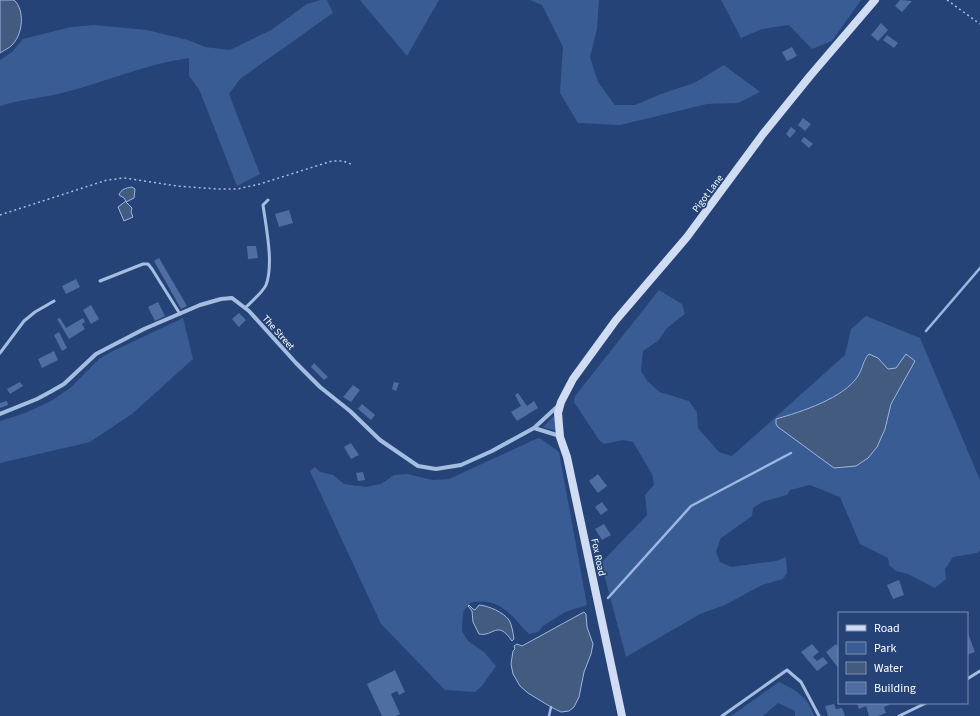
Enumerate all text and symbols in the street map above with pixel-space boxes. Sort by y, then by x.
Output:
street label: Pigot Lane [689,172,727,215]
street label: The Street [259,312,298,354]
street label: Fox Road [587,537,609,577]
legend [838,612,968,704]
text: Road [874,620,900,637]
text: Park [874,640,896,657]
text: Water [874,660,904,677]
text: Building [874,680,916,697]

